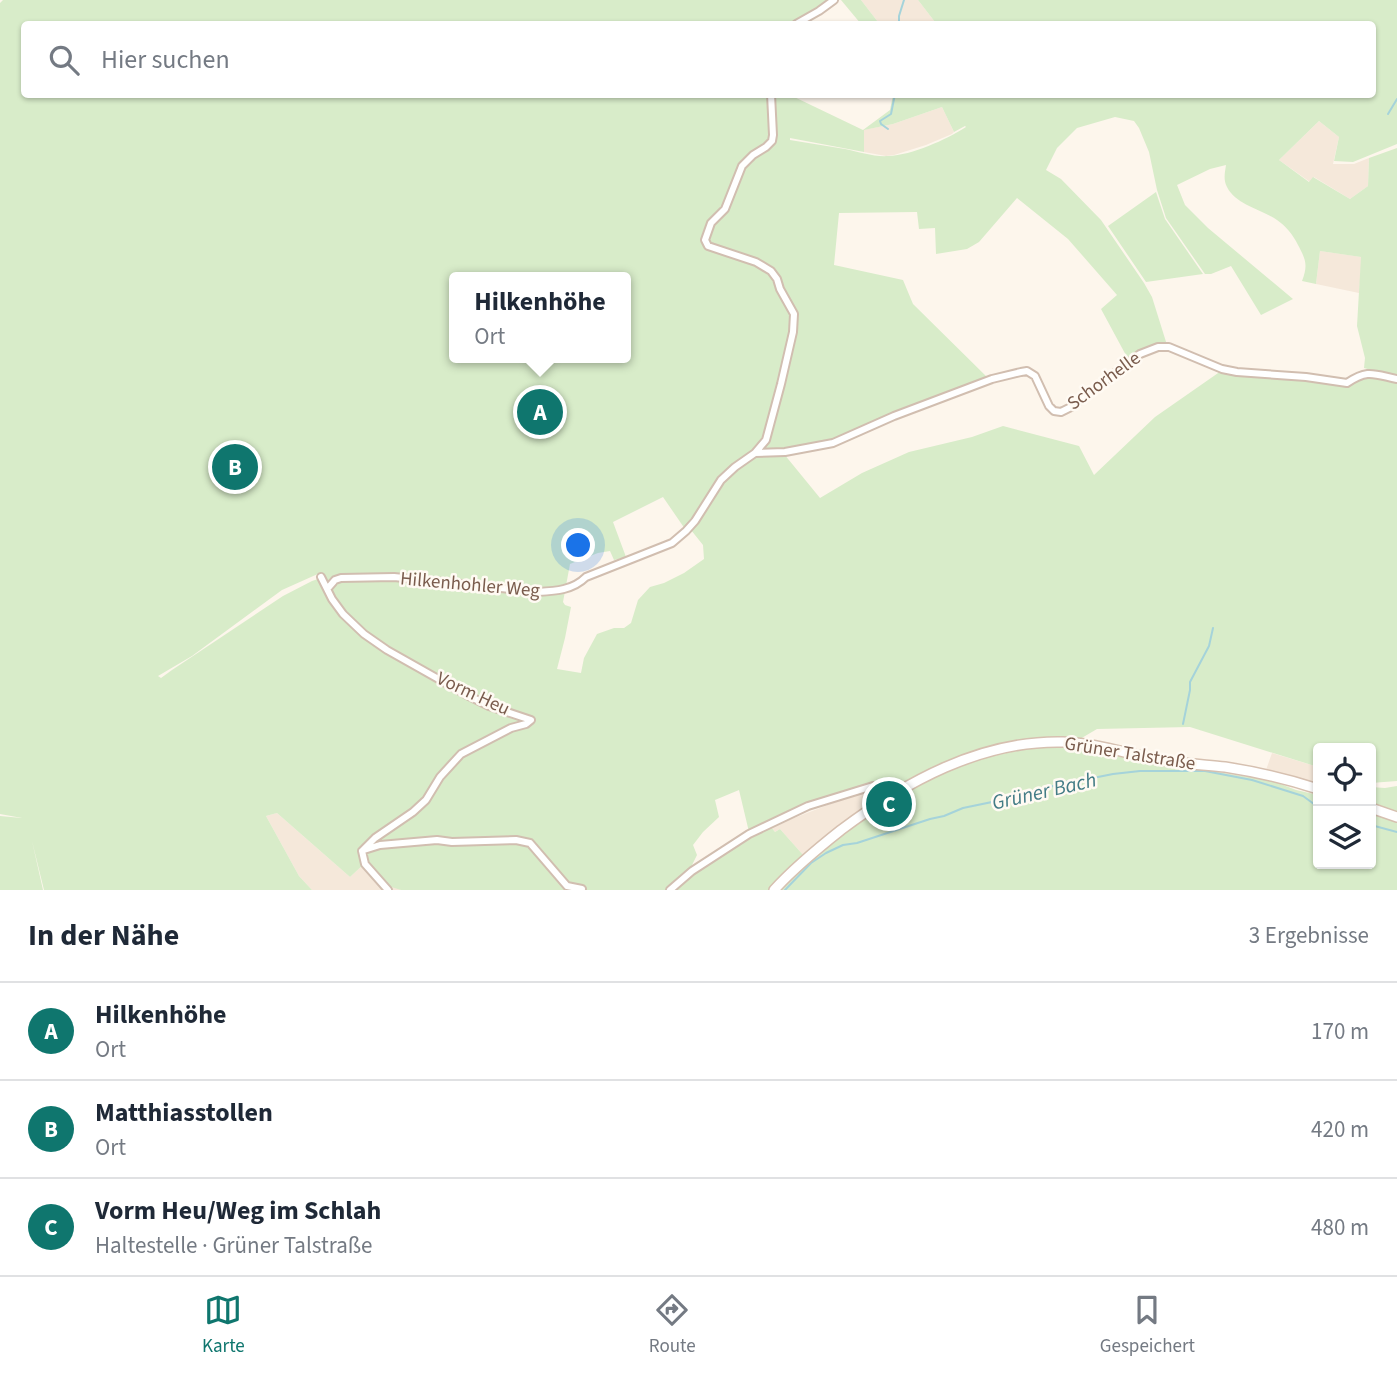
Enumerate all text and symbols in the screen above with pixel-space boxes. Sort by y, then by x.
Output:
search box [21,21,1376,98]
icon: search [45,41,83,79]
text: Hier suchen [101,41,230,78]
popup [449,272,631,363]
text: Hilkenhöhe [474,283,606,320]
text: Ort [474,320,505,353]
street label: Schorhelle [1062,345,1146,417]
pin: A [517,386,563,438]
pin: B [212,441,258,493]
your location [561,528,595,562]
street label: Hilkenhohler Weg [399,565,541,605]
street label: Vorm Heu [432,665,514,723]
street label: Grüner Talstraße [1063,730,1197,778]
map controls [1313,743,1376,869]
button: locate [1313,743,1376,806]
water label: Grüner Bach [989,764,1099,818]
pin: C [866,778,912,830]
button: layers [1313,806,1376,869]
text: In der Nähe [28,914,179,957]
text: 3 Ergebnisse [1249,919,1369,952]
text: Hilkenhöhe [95,996,227,1033]
text: A [44,1015,58,1048]
text: 170 m [1311,1015,1369,1048]
text: Ort [95,1033,126,1066]
text: Matthiasstollen [95,1094,273,1131]
text: B [44,1113,58,1146]
text: 420 m [1311,1113,1369,1146]
text: Ort [95,1131,126,1164]
text: Vorm Heu/Weg im Schlah [95,1192,381,1229]
text: C [44,1211,58,1244]
text: 480 m [1311,1211,1369,1244]
text: Haltestelle · Grüner Talstraße [95,1229,372,1262]
tab: Karte [202,1291,245,1360]
tab: Route [649,1291,696,1360]
tab: Gespeichert [1100,1291,1195,1360]

